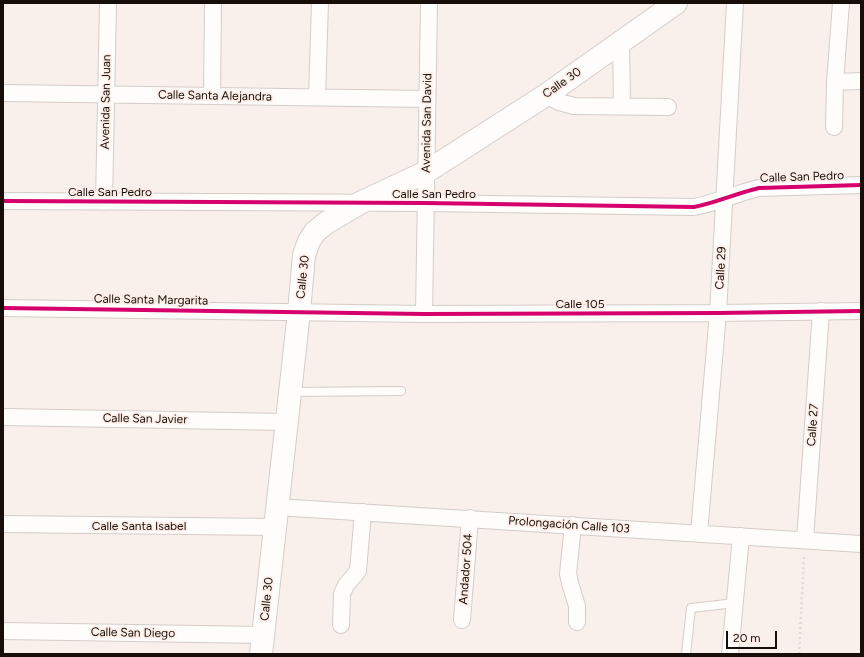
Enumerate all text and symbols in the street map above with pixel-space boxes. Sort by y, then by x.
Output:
street label: Avenida San Juan [98,54,114,150]
street label: Calle 30 [540,65,584,101]
street label: Avenida San David [419,73,435,173]
street label: Calle Santa Alejandra [158,88,272,104]
street label: Calle San Pedro [760,168,844,186]
street label: Calle San Pedro [68,185,152,199]
street label: Calle San Pedro [392,187,476,201]
street label: Calle 29 [713,246,729,290]
street label: Calle 30 [294,254,312,300]
street label: Calle Santa Margarita [94,292,208,308]
street label: Calle 105 [555,297,605,311]
street label: Calle 27 [804,403,822,447]
street label: Calle San Javier [103,411,187,427]
street label: Prolongación Calle 103 [508,514,630,536]
street label: Calle Santa Isabel [92,519,186,533]
street label: Andador 504 [456,533,476,605]
street label: Calle 30 [258,576,276,622]
scale bar [728,623,779,649]
street label: Calle San Diego [91,625,175,641]
text: 20 m [733,631,761,645]

